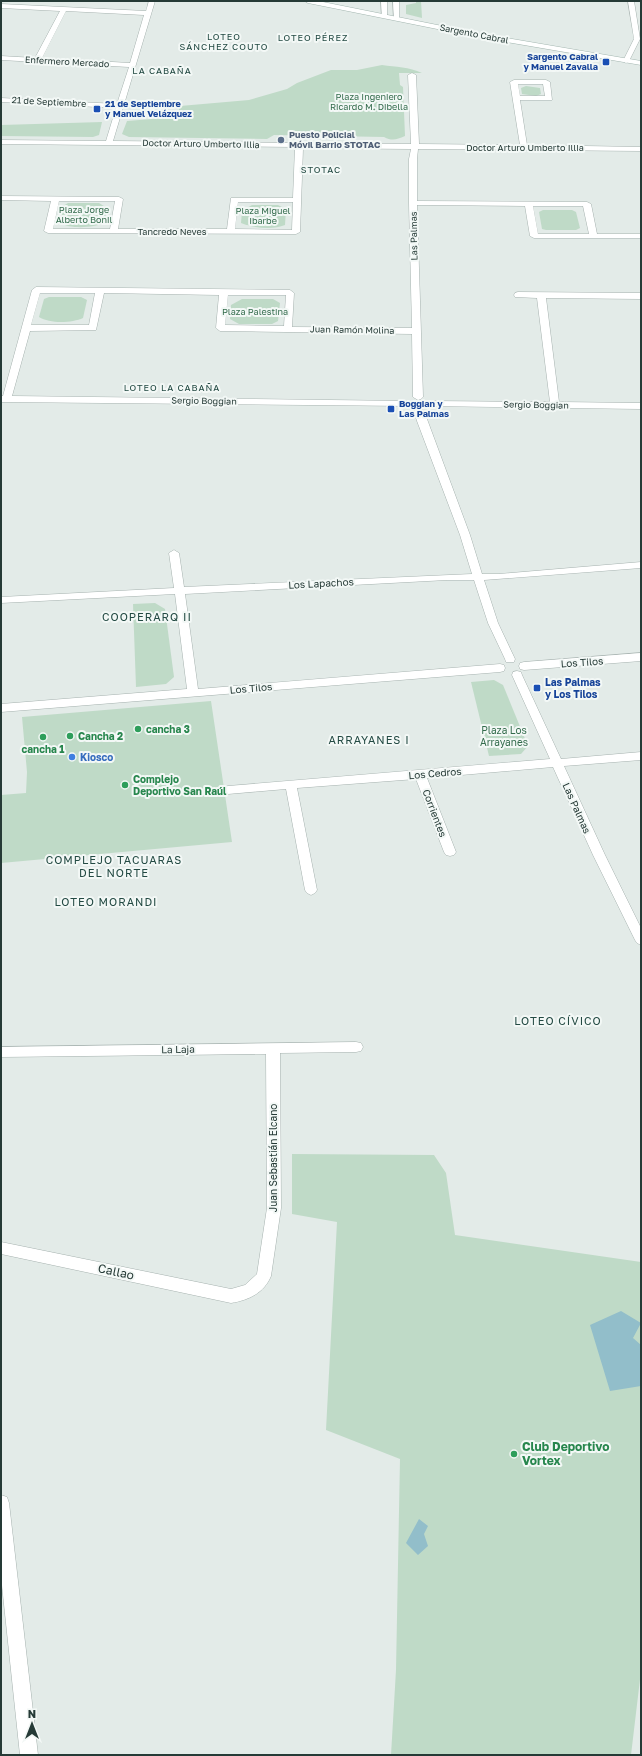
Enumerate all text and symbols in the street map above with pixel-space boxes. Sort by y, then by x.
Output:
street label: Sargento Cabral [439,21,510,46]
district label: LOTEO SÁNCHEZ COUTO [179,31,269,52]
district label: LOTEO PÉREZ [278,32,348,43]
place label: Sargento Cabral y Manuel Zavalla [523,51,598,72]
street label: Enfermero Mercado [25,54,110,69]
marker: Sargento Cabral y Manuel Zavalla [601,57,611,67]
district label: LA CABAÑA [132,65,192,76]
park label: Plaza Ingeniero Ricardo M. Dibella [330,91,408,112]
street label: 21 de Septiembre [11,94,87,109]
place label: 21 de Septiembre y Manuel Velázquez [105,98,192,119]
marker: 21 de Septiembre y Manuel Velázquez [92,104,102,114]
place label: Puesto Policial Móvil Barrio STOTAC [289,129,381,150]
marker: Puesto Policial Móvil Barrio STOTAC [276,135,286,145]
street label: Doctor Arturo Umberto Illia [142,137,260,150]
street label: Doctor Arturo Umberto Illia [466,142,584,153]
district label: STOTAC [301,164,341,175]
park label: Plaza Jorge Alberto Bonil [56,204,112,225]
park label: Plaza Miguel Ibarbe [235,205,291,226]
street label: Las Palmas [408,211,419,261]
street label: Tancredo Neves [138,226,207,237]
park label: Plaza Palestina [222,306,288,317]
street label: Juan Ramón Molina [310,323,394,336]
district label: LOTEO LA CABAÑA [124,382,220,393]
street label: Sergio Boggian [171,394,237,407]
place label: Boggian y Las Palmas [399,398,449,419]
street label: Sergio Boggian [503,398,569,411]
marker: Boggian y Las Palmas [386,404,396,414]
street label: Los Lapachos [288,575,354,591]
district label: COOPERARQ II [102,610,192,623]
street label: Los Tilos [560,655,604,669]
place label: Las Palmas y Los Tilos [545,676,601,700]
street label: Los Tilos [229,680,273,696]
marker: Las Palmas y Los Tilos [532,683,542,693]
place label: cancha 3 [146,723,190,735]
marker: cancha 3 [133,724,143,734]
park label: Plaza Los Arrayanes [480,724,528,748]
place label: Cancha 2 [78,730,123,742]
marker: Cancha 2 [65,731,75,741]
marker: cancha 1 [38,732,48,742]
district label: ARRAYANES I [328,733,410,746]
place label: cancha 1 [22,743,64,755]
place label: Kiosco [80,751,113,763]
marker: Kiosco [67,752,77,762]
street label: Los Cedros [408,765,462,781]
place label: Complejo Deportivo San Raúl [133,773,227,797]
marker: Complejo Deportivo San Raúl [120,780,130,790]
street label: Las Palmas [560,781,594,835]
street label: Corrientes [420,787,450,839]
district label: COMPLEJO TACUARAS DEL NORTE [46,853,182,879]
district label: LOTEO MORANDI [54,895,158,908]
district label: LOTEO CÍVICO [514,1014,602,1027]
street label: La Laja [161,1043,195,1055]
street label: Juan Sebastián Elcano [267,1104,279,1212]
street label: Callao [97,1260,136,1283]
place label: Club Deportivo Vortex [522,1439,609,1468]
marker: Club Deportivo Vortex [509,1449,519,1459]
north arrow [12,1704,52,1744]
text: N [28,1707,36,1720]

